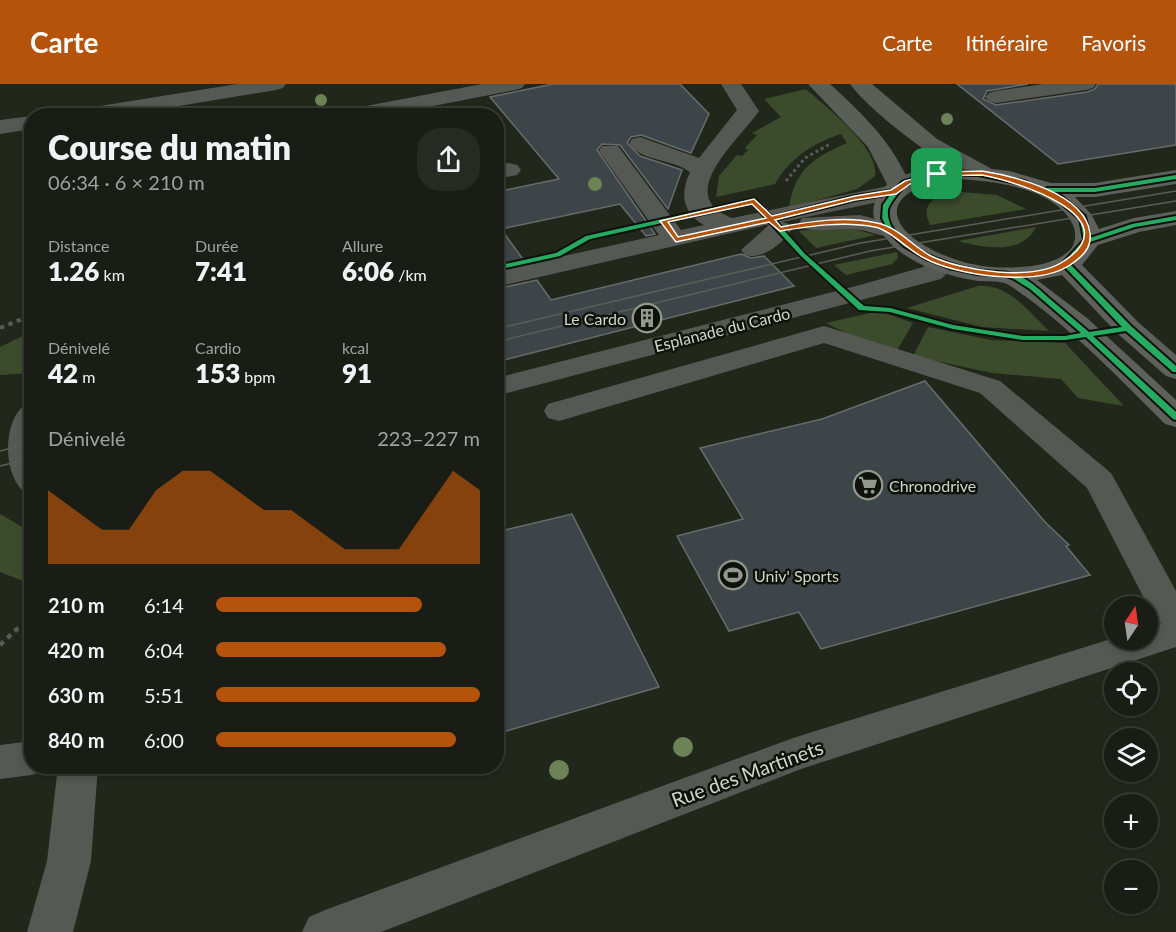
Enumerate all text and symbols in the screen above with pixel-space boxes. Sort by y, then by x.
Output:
text: Carte [30,25,98,59]
text: Carte [882,30,933,55]
text: Itinéraire [966,30,1048,55]
text: Favoris [1081,30,1146,55]
text: Course du matin [48,127,291,167]
button: share [417,128,480,191]
pin [911,148,962,199]
icon: arrive [920,157,953,190]
text: 06:34 · 6 × 210 m [48,170,205,194]
text: Distance [48,236,109,255]
text: Durée [195,236,238,255]
text: Allure [342,236,383,255]
text: 1.26 [48,255,99,287]
text: 7:41 [195,255,247,287]
text: 6:06 [342,255,394,287]
text: km [99,265,125,284]
text: /km [394,265,427,284]
building icon: Le Cardo [631,302,663,334]
street label: Esplanade du Cardo [652,303,792,355]
place label: Le Cardo [564,309,626,328]
text: Dénivelé [48,338,110,357]
text: Cardio [195,338,241,357]
text: kcal [342,338,369,357]
text: 42 [48,357,78,389]
text: 153 [195,357,240,389]
text: 91 [342,357,372,389]
text: m [78,367,95,386]
text: bpm [240,367,275,386]
text: Dénivelé [48,426,125,450]
text: 223–227 m [377,426,480,450]
supermarket icon: Chronodrive [852,469,884,501]
place label: Chronodrive [889,476,976,495]
sports icon: Univ' Sports [717,559,749,591]
place label: Univ' Sports [754,566,839,585]
text: 210 m [48,593,104,617]
text: 6:14 [144,593,184,617]
north arrow [1104,596,1158,650]
map controls [1104,596,1158,914]
text: 420 m [48,638,104,662]
text: 6:04 [144,638,184,662]
button: locate [1104,662,1158,716]
text: 630 m [48,683,104,707]
text: 5:51 [144,683,184,707]
text: 840 m [48,728,104,752]
text: 6:00 [144,728,184,752]
button: layers [1104,728,1158,782]
street label: Rue des Martinets [668,734,826,812]
button: + [1104,794,1158,848]
button: − [1104,860,1158,914]

